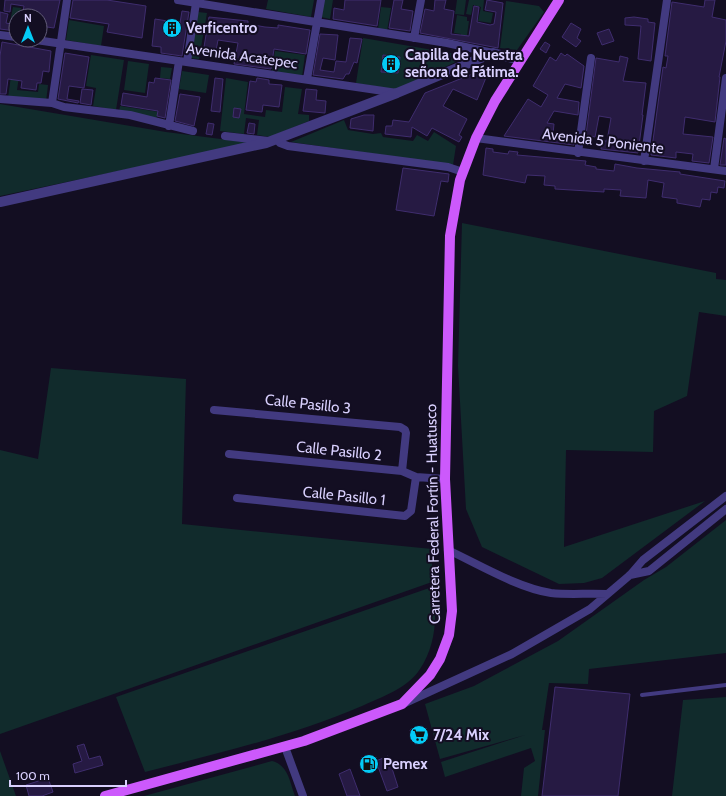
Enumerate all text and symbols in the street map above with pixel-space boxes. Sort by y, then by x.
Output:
north arrow [8,8,48,48]
text: N [24,11,32,25]
building icon: Verficentro [161,17,183,39]
place label: Verficentro [186,19,258,37]
street label: Avenida Acatepec [185,39,299,73]
place label: Capilla de Nuestra señora de Fátima. [405,46,523,81]
building icon: Capilla de Nuestra señora de Fátima. [380,53,402,75]
street label: Avenida 5 Poniente [541,125,665,157]
street label: Calle Pasillo 3 [264,391,352,417]
street label: Carretera Federal Fortín - Huatusco [422,404,444,624]
street label: Calle Pasillo 2 [295,438,383,464]
street label: Calle Pasillo 1 [302,483,386,509]
supermarket icon: 7/24 Mix [408,724,430,746]
place label: 7/24 Mix [433,726,490,744]
fuel station icon: Pemex [358,753,380,775]
place label: Pemex [383,755,428,773]
scale bar [10,762,126,788]
text: 100 m [16,768,50,783]

